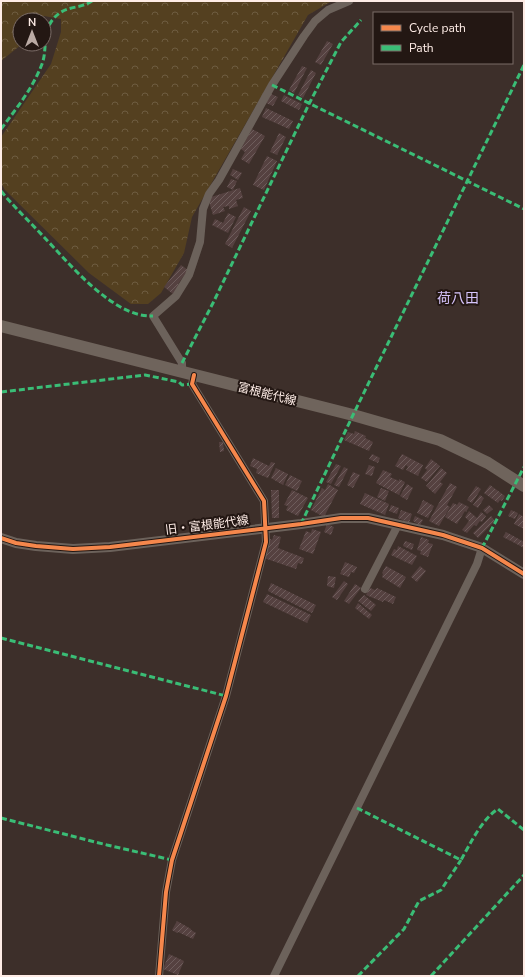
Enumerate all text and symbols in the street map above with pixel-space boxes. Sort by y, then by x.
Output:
north arrow [12,12,52,52]
legend [373,12,513,64]
text: N [28,15,36,30]
text: Cycle path [409,20,466,36]
text: Path [409,40,434,56]
district label: 荷八田 [437,289,479,308]
street label: 富根能代線 [236,379,298,409]
street label: 旧・富根能代線 [164,512,250,538]

